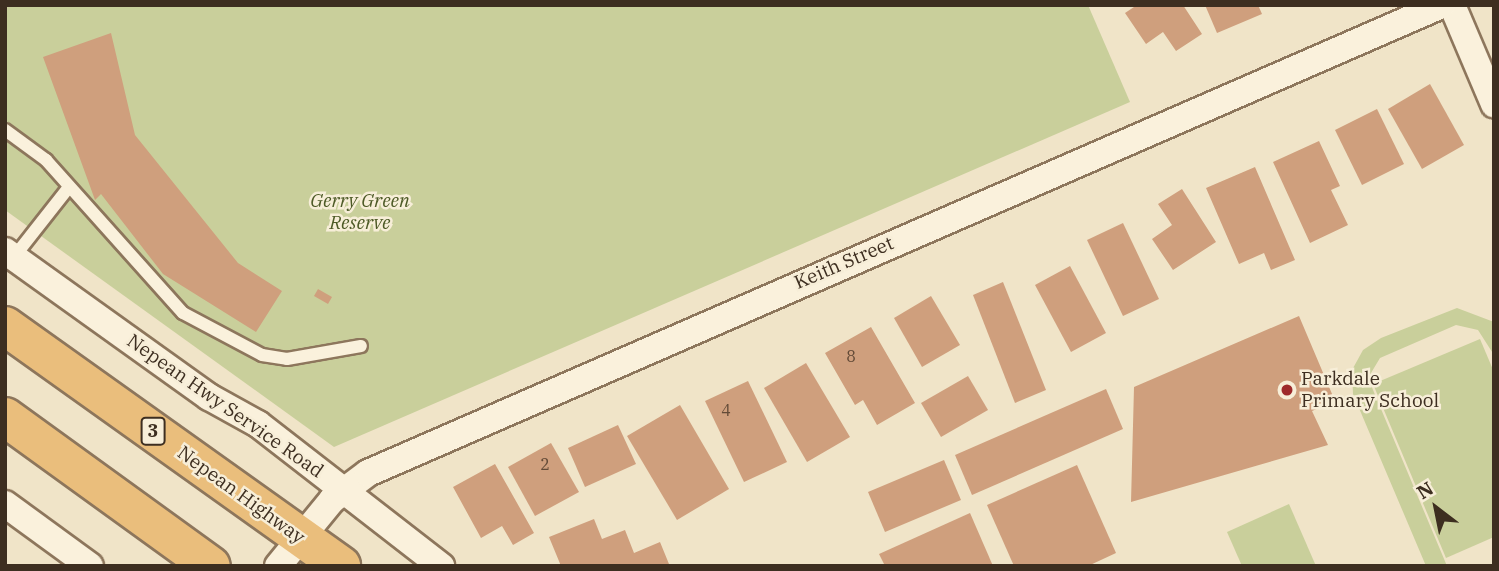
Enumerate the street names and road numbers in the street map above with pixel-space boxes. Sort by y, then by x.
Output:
street label: Keith Street [791,232,897,294]
street label: Nepean Hwy Service Road [122,329,328,483]
road number: 3 [139,416,167,446]
street label: Nepean Highway [173,441,309,549]

